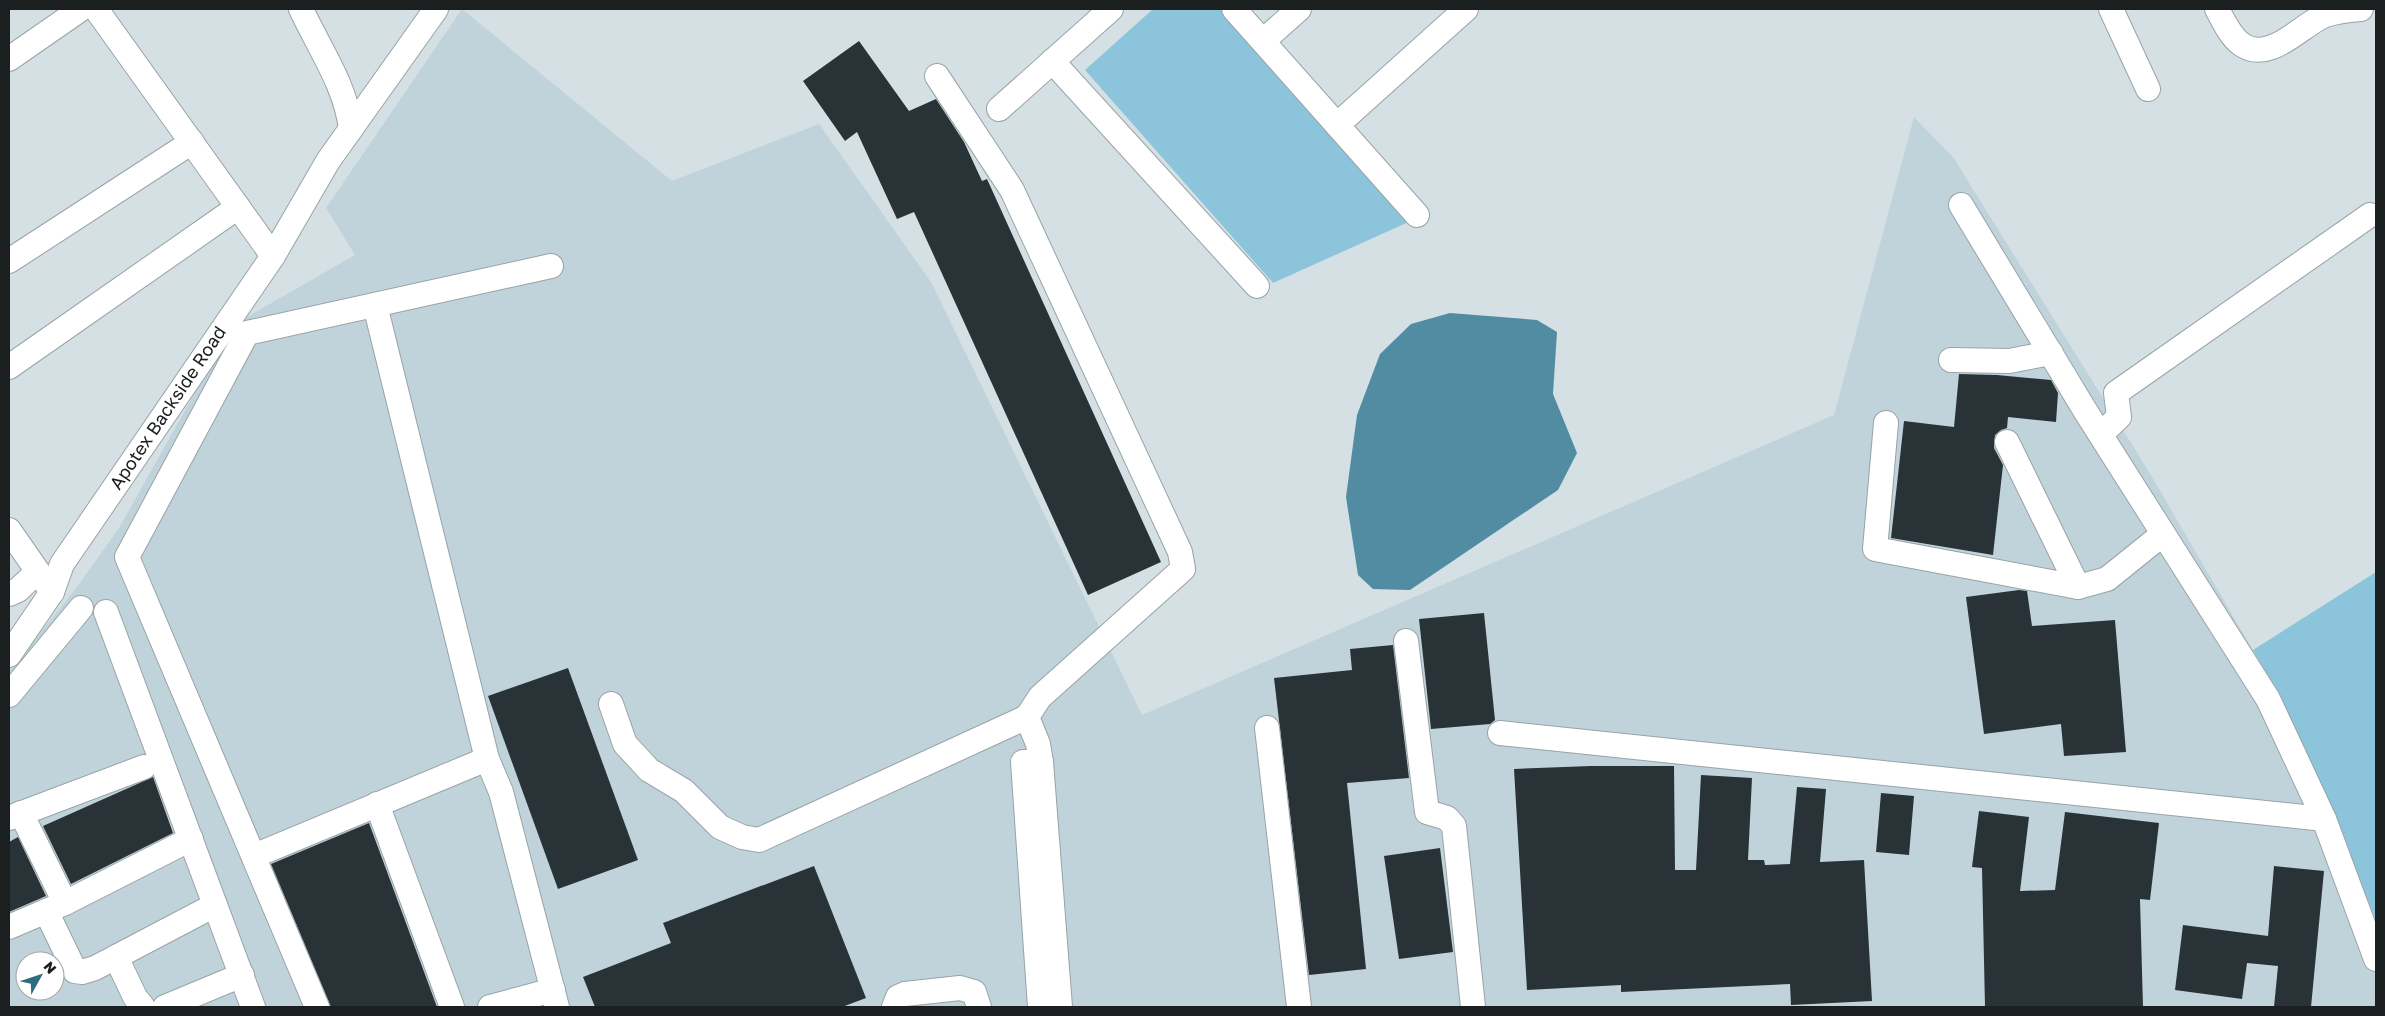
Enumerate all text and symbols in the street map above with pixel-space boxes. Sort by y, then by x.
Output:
street label: Apotex Backside Road [104,322,230,493]
north arrow [15,951,65,1001]
text: N [40,958,60,977]

